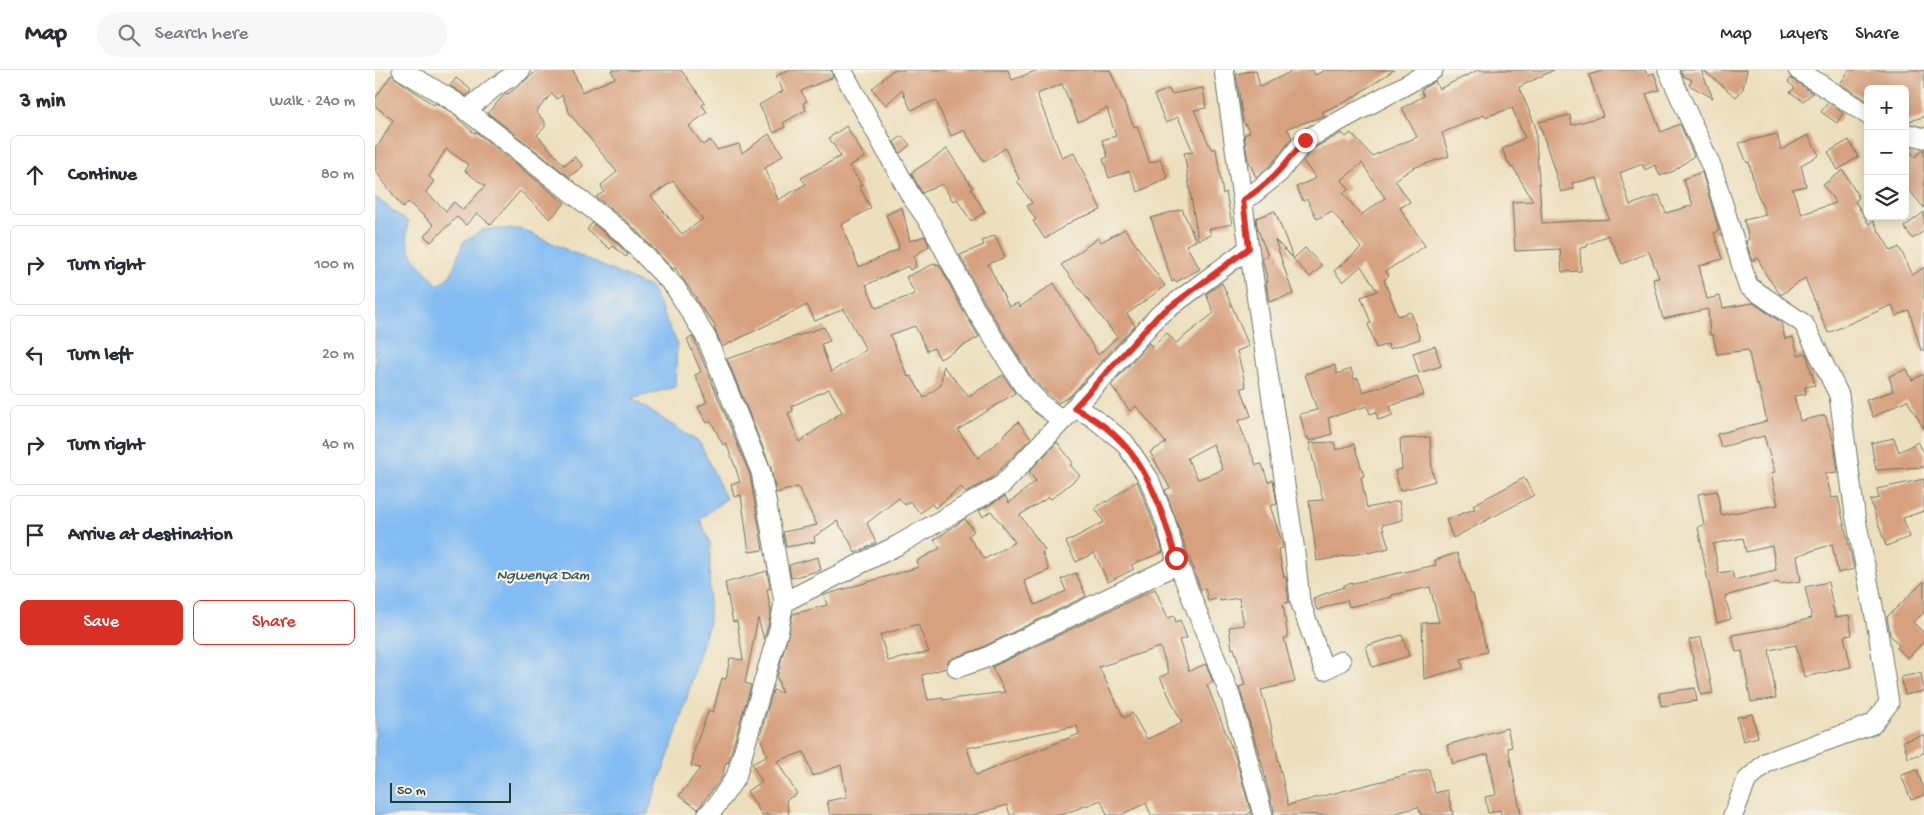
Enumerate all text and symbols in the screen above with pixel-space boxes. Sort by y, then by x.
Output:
search box [97,12,447,57]
text: Map [25,20,67,49]
icon: search [115,21,143,49]
text: Search here [155,23,248,46]
text: Map [1720,24,1752,45]
text: Layers [1780,24,1827,45]
text: Share [1855,24,1899,45]
map controls [1864,85,1909,220]
button: + [1864,85,1909,130]
text: 3 min [20,90,65,115]
text: Walk · 240 m [270,93,355,112]
route end [1294,129,1317,152]
button: − [1864,130,1909,175]
icon: ahead [21,161,49,189]
text: Continue [68,164,137,187]
text: 80 m [321,166,354,185]
button: layers [1864,175,1909,220]
icon: right [21,251,49,279]
text: Turn right [68,254,144,277]
text: 100 m [314,256,354,275]
icon: left [21,341,49,369]
text: Turn left [68,344,132,367]
text: 20 m [322,346,354,365]
icon: right [21,431,49,459]
text: Turn right [68,434,144,457]
text: 40 m [322,436,354,455]
icon: arrive [21,521,49,549]
text: Arrive at destination [68,524,232,547]
route start [1165,547,1188,570]
water label: Ngwenya Dam [497,567,590,585]
button: Save [20,600,183,645]
button: Share [193,600,355,645]
scale bar [390,780,511,803]
text: 50 m [397,783,426,800]

